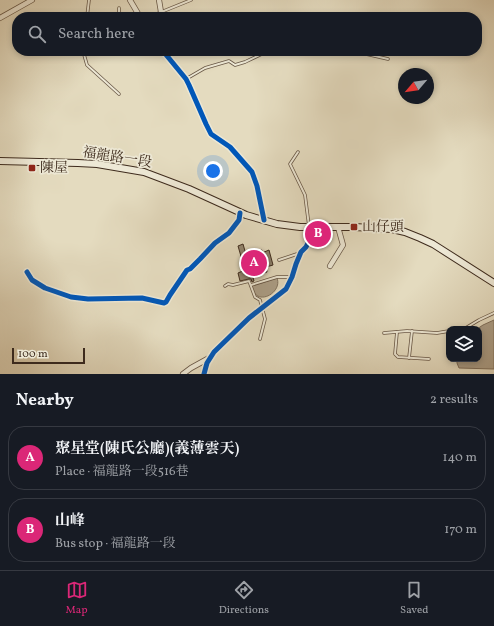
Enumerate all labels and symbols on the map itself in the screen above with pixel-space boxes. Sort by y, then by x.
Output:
north arrow [398,68,434,104]
street label: 福龍路一段 [81,143,153,173]
place label: 陳屋 [40,159,68,178]
your location [203,161,223,181]
marker: 陳屋 [27,163,37,173]
place label: 山仔頭 [362,218,404,237]
pin: B [305,219,331,249]
marker: 山仔頭 [349,222,359,232]
pin: A [241,248,267,278]
scale bar [12,346,85,365]

